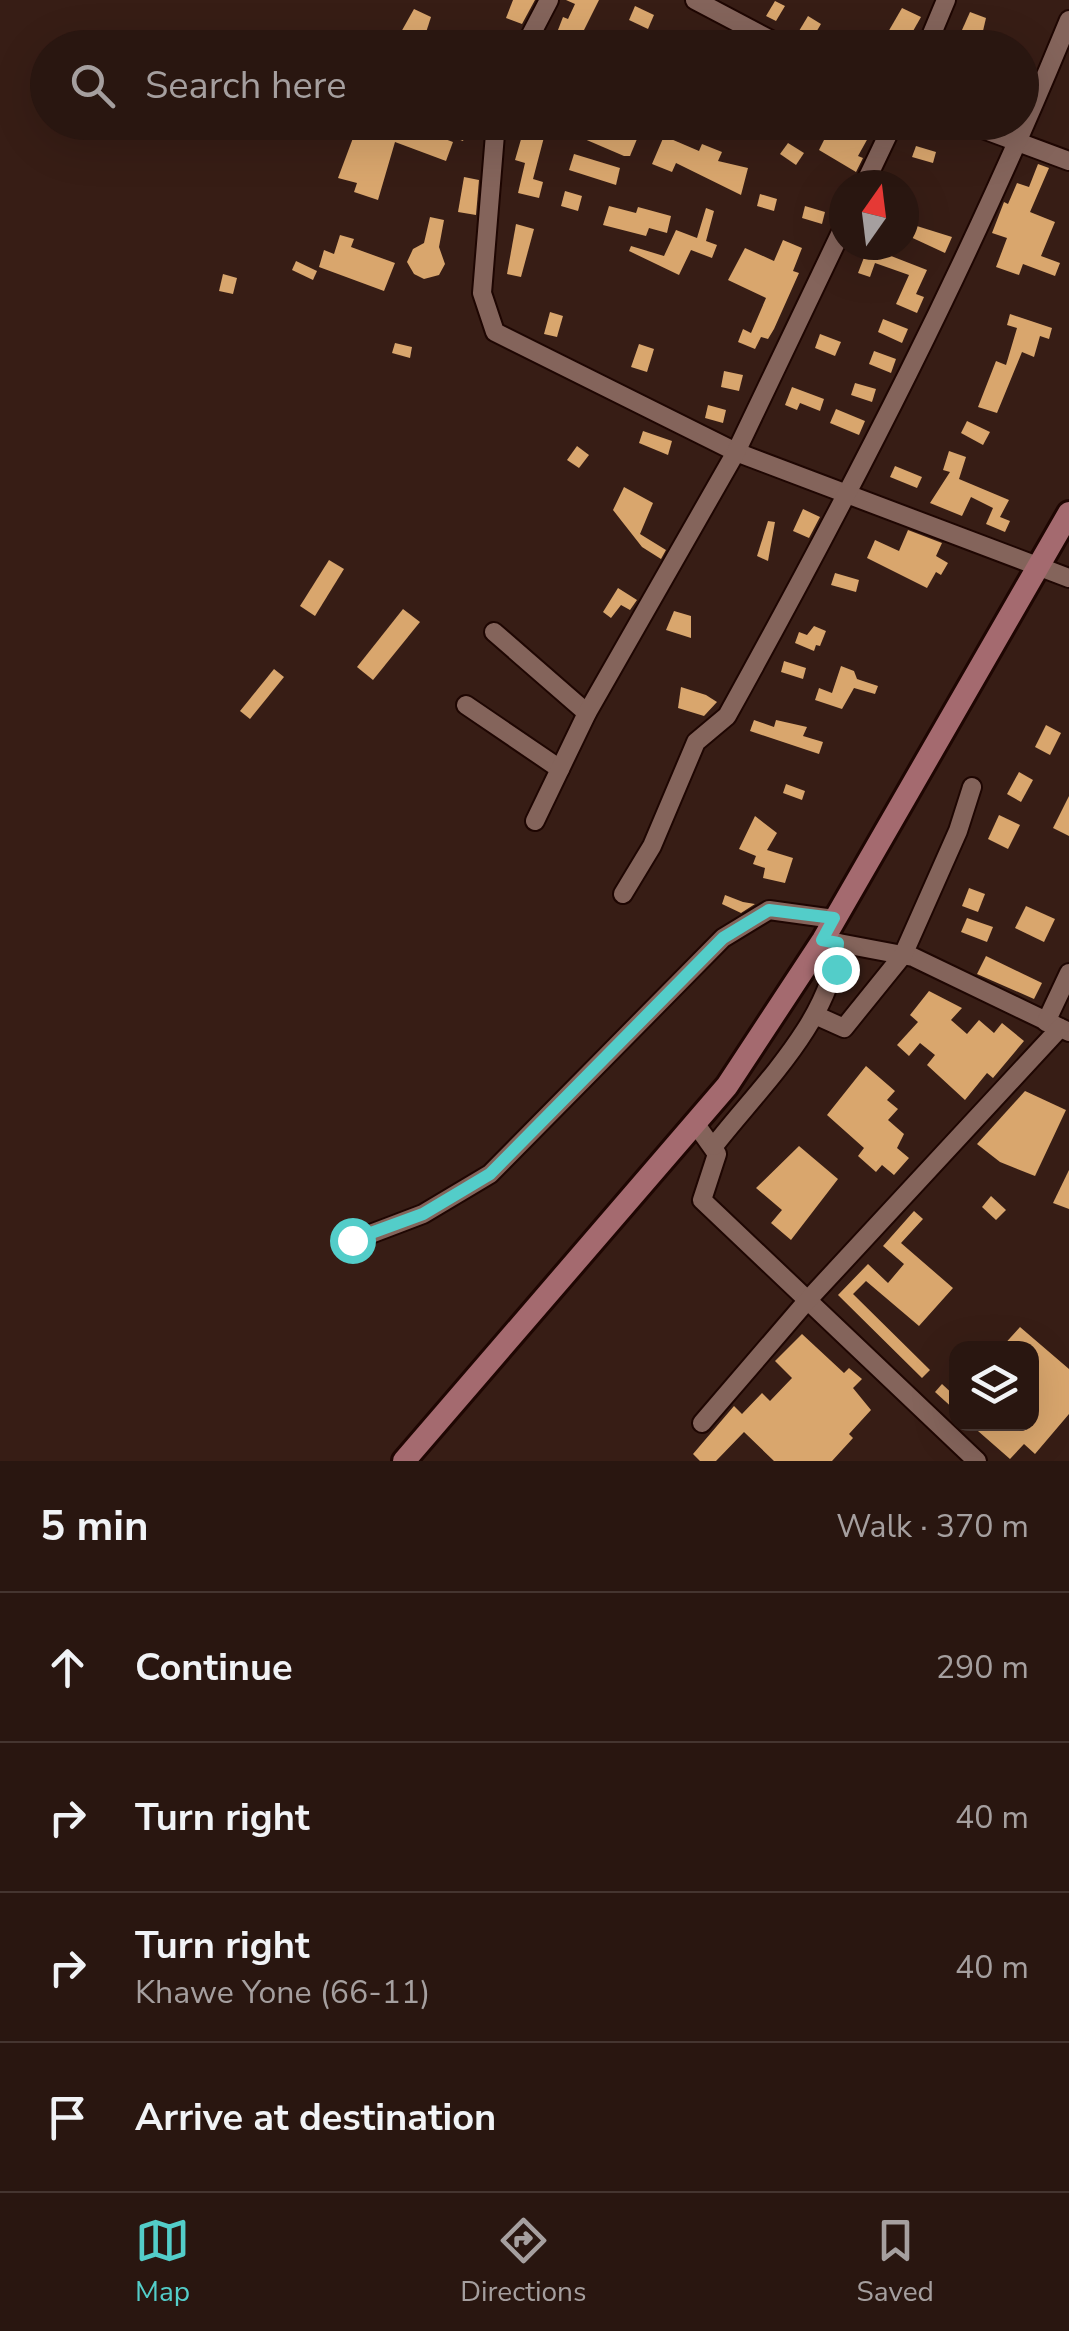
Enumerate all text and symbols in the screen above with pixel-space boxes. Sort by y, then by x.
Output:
search box [30,30,1039,140]
icon: search [65,58,120,113]
text: Search here [145,60,346,111]
north arrow [829,170,919,260]
route end [814,947,860,993]
route start [330,1218,376,1264]
map controls [949,1341,1039,1431]
button: layers [949,1341,1039,1431]
text: 5 min [40,1498,149,1555]
text: Walk · 370 m [836,1505,1029,1548]
icon: ahead [40,1640,95,1695]
text: Continue [135,1642,293,1693]
text: 290 m [936,1646,1029,1689]
icon: right [40,1790,95,1845]
text: Turn right [135,1792,310,1843]
text: 40 m [955,1796,1029,1839]
text: Turn right [135,1920,310,1971]
icon: right [40,1940,95,1995]
text: 40 m [955,1946,1029,1989]
text: Khawe Yone (66-11) [135,1971,430,2014]
icon: arrive [40,2090,95,2145]
text: Arrive at destination [135,2092,496,2143]
tab: Map [135,2213,190,2311]
tab: Directions [460,2213,586,2311]
tab: Saved [857,2213,934,2311]

